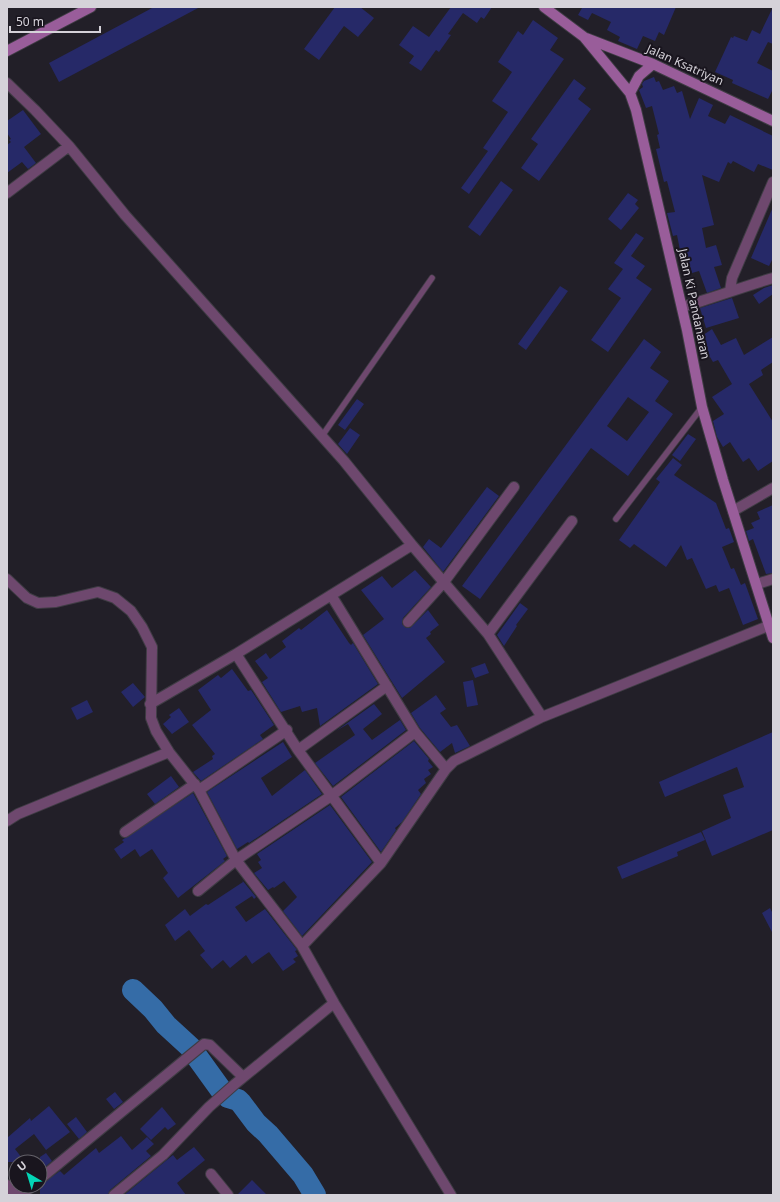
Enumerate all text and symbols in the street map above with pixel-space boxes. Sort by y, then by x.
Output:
scale bar [10,8,100,34]
text: 50 m [16,13,44,30]
street label: Jalan Ksatriyan [643,40,727,89]
street label: Jalan Ki Pandanaran [674,246,715,361]
north arrow [8,1154,48,1194]
text: U [14,1157,29,1174]

